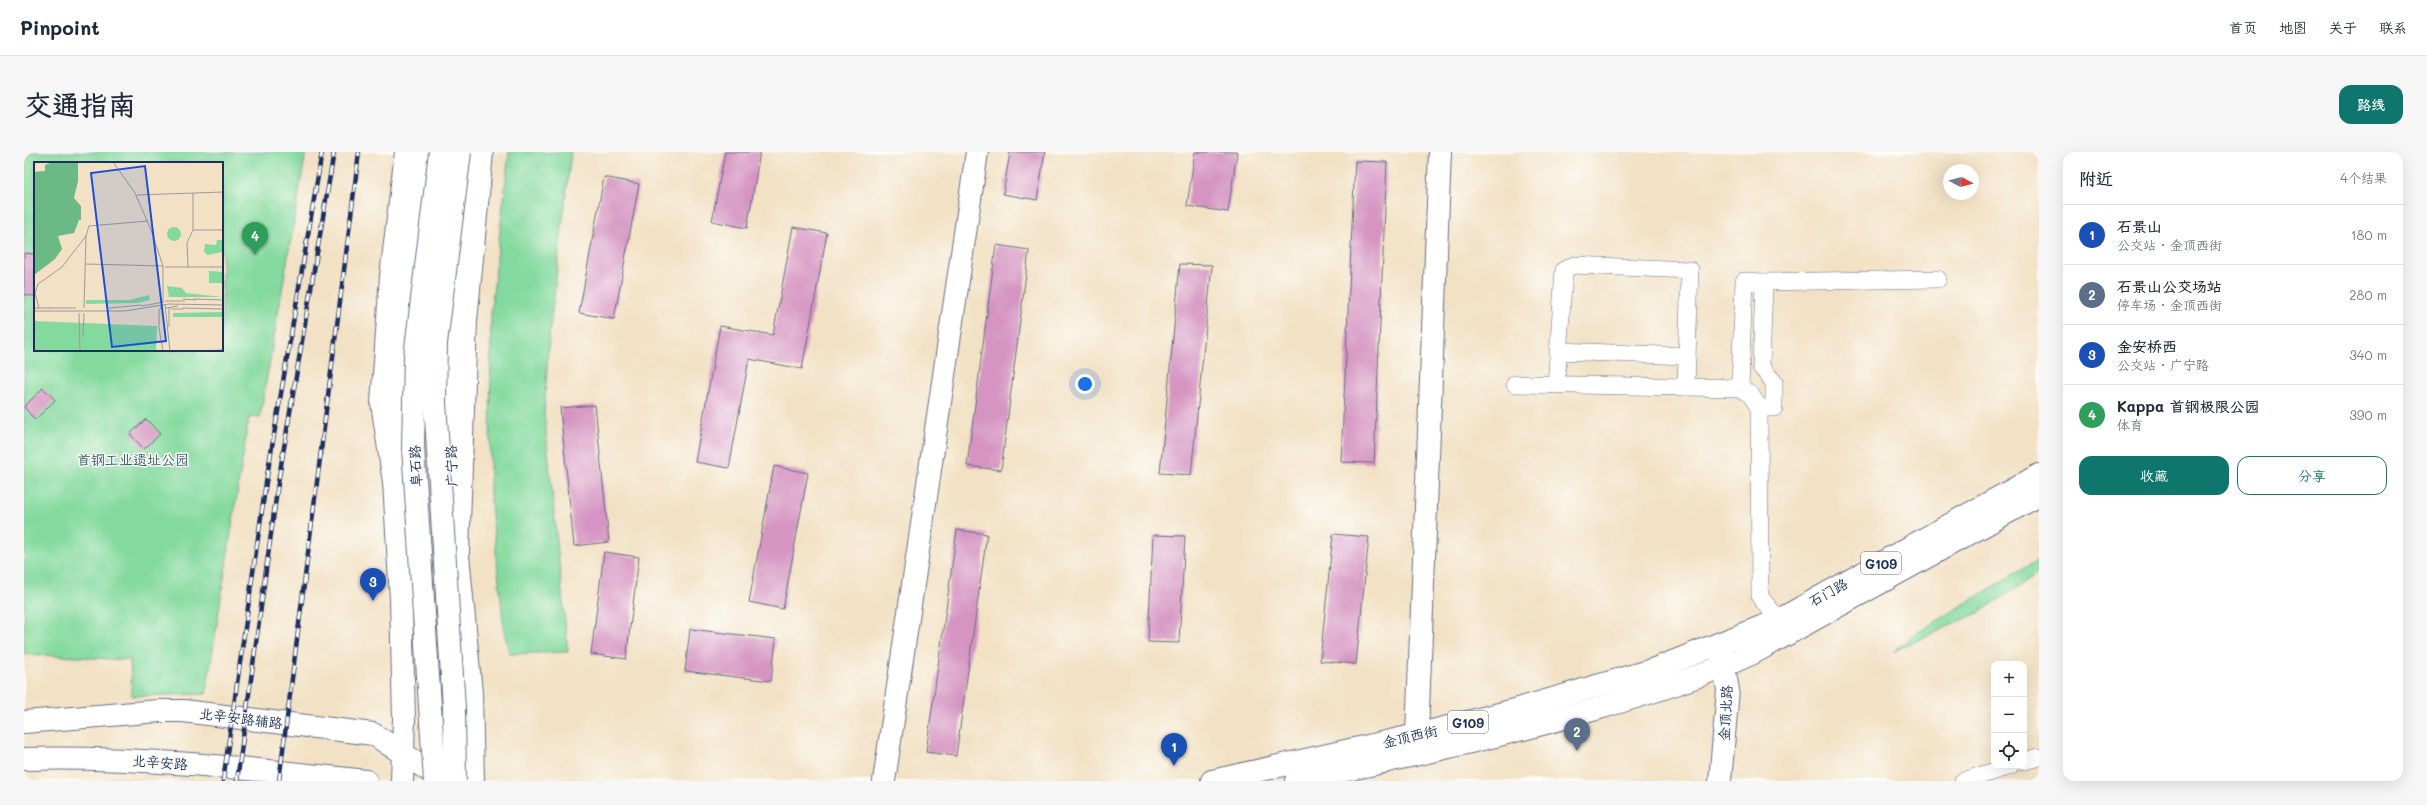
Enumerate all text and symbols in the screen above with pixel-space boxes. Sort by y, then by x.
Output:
text: Pinpoint [20,15,100,40]
text: 首页 [2229,18,2257,37]
text: 地图 [2279,18,2307,37]
text: 关于 [2329,18,2357,37]
text: 联系 [2379,18,2407,37]
button: 路线 [2339,85,2403,124]
text: 交通指南 [24,86,136,122]
inset map [34,162,223,351]
north arrow [1943,164,1979,200]
text: 附近 [2079,167,2113,189]
text: 4个结果 [2340,169,2387,186]
text: 石景山 [2117,216,2162,236]
pin: 4 [242,222,268,255]
text: 1 [2089,226,2095,243]
text: 180 m [2351,226,2387,243]
text: 公交站 · 金顶西街 [2117,236,2222,253]
text: 石景山公交场站 [2117,276,2222,296]
text: 2 [2088,286,2096,303]
text: 280 m [2349,286,2387,303]
text: 停车场 · 金顶西街 [2117,296,2222,313]
text: 金安桥西 [2117,336,2177,356]
text: 3 [2088,346,2096,363]
text: 340 m [2349,346,2387,363]
text: 公交站 · 广宁路 [2117,356,2209,373]
your location [1075,374,1095,394]
text: Kappa 首钢极限公园 [2117,396,2260,416]
text: 4 [2088,406,2096,423]
text: 390 m [2349,406,2387,423]
text: 体育 [2117,416,2143,433]
street label: 阜石路 [404,445,426,487]
street label: 广宁路 [441,445,461,487]
park label: 首钢工业遗址公园 [77,450,189,469]
button: 收藏 [2079,456,2229,495]
button: 分享 [2237,456,2387,495]
road number: G109 [1861,552,1901,574]
pin: 3 [360,568,386,601]
street label: 石门路 [1805,574,1851,610]
map controls [1991,661,2027,769]
button: + [1991,661,2027,697]
street label: 金顶北路 [1714,685,1736,741]
button: − [1991,697,2027,733]
street label: 北辛安路辅路 [198,703,284,733]
road number: G109 [1448,711,1488,733]
pin: 2 [1564,718,1590,751]
street label: 金顶西街 [1381,720,1439,752]
pin: 1 [1161,733,1187,766]
button: locate [1991,733,2027,769]
street label: 北辛安路 [131,751,189,773]

